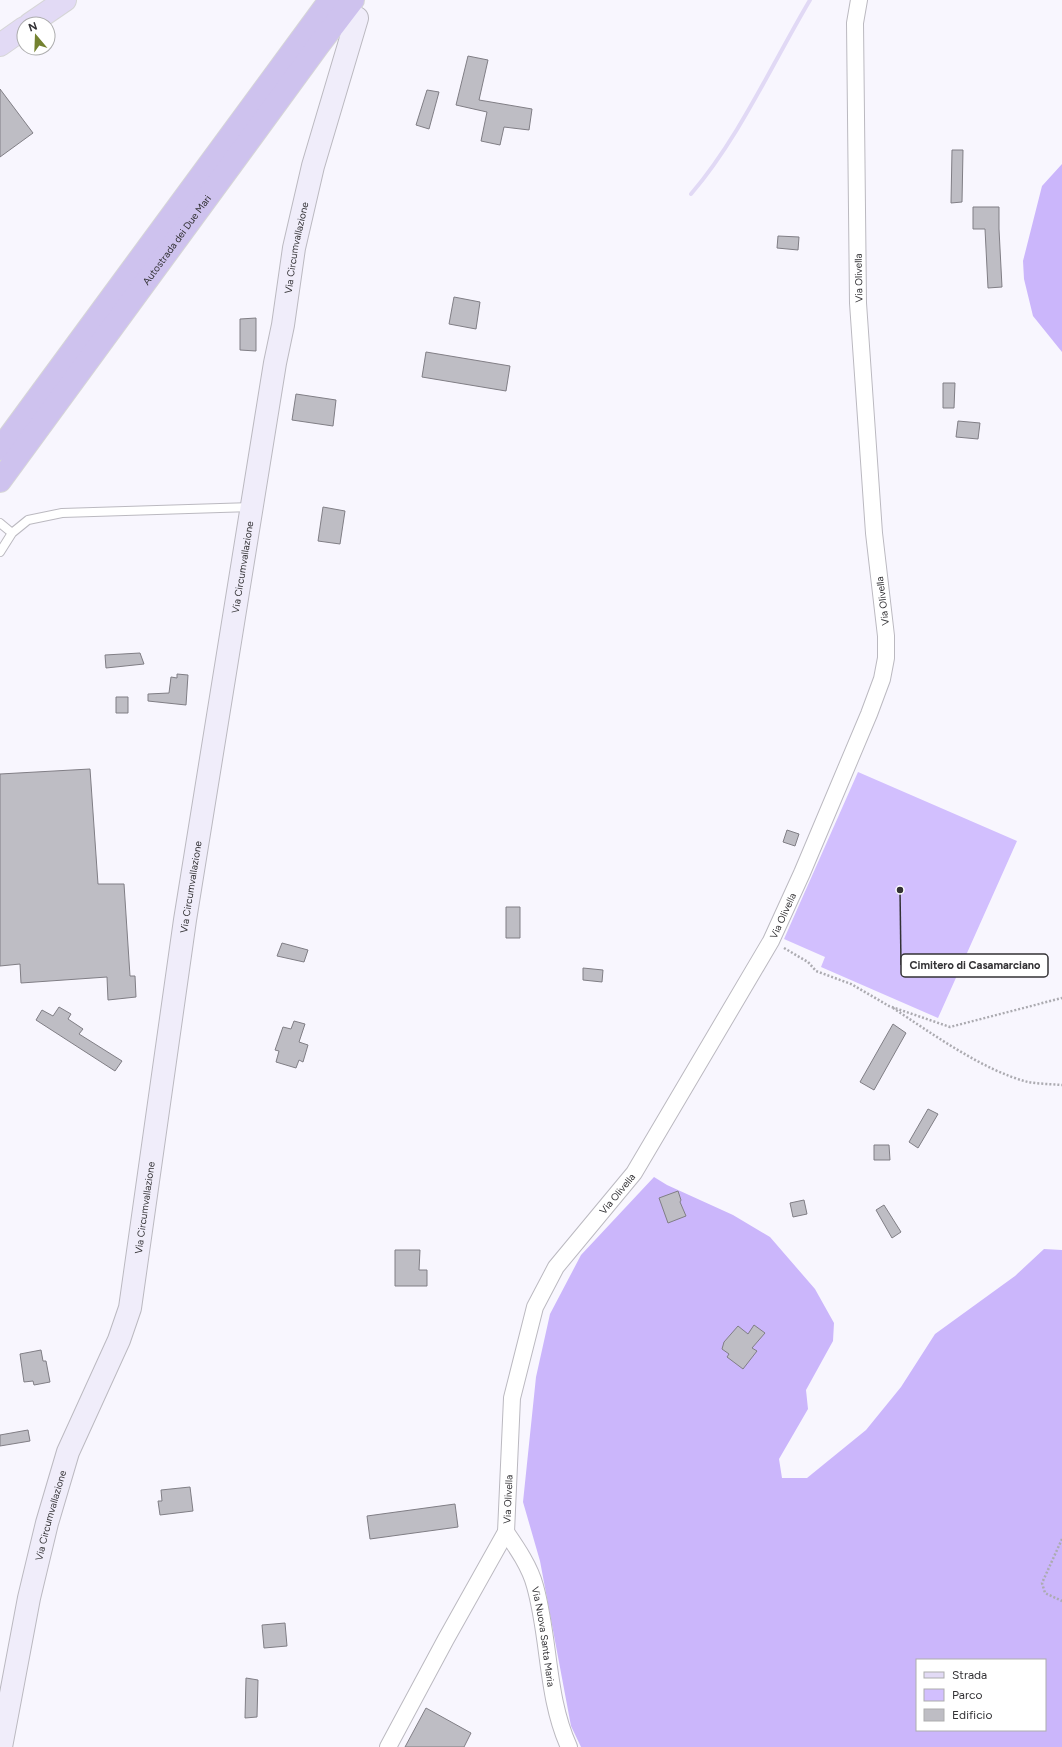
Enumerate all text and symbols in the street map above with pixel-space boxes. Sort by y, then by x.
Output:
north arrow [16,16,56,56]
text: N [27,19,39,35]
street label: Autostrada dei Due Mari [140,192,214,287]
street label: Via Circumvallazione [282,200,312,294]
street label: Via Olivella [852,253,865,303]
street label: Via Circumvallazione [229,520,256,614]
street label: Via Olivella [873,576,892,626]
street label: Via Circumvallazione [177,840,205,934]
street label: Via Olivella [767,891,799,941]
callout: Cimitero di Casamarciano [901,954,1048,977]
text: Cimitero di Casamarciano [910,959,1041,972]
street label: Via Circumvallazione [132,1160,158,1255]
street label: Via Olivella [597,1171,638,1217]
street label: Via Circumvallazione [32,1468,69,1562]
street label: Via Olivella [500,1474,516,1524]
street label: Via Nuova Santa Maria [528,1585,558,1688]
legend [916,1659,1046,1731]
text: Strada [952,1668,987,1682]
text: Parco [952,1688,982,1702]
text: Edificio [952,1708,992,1722]

